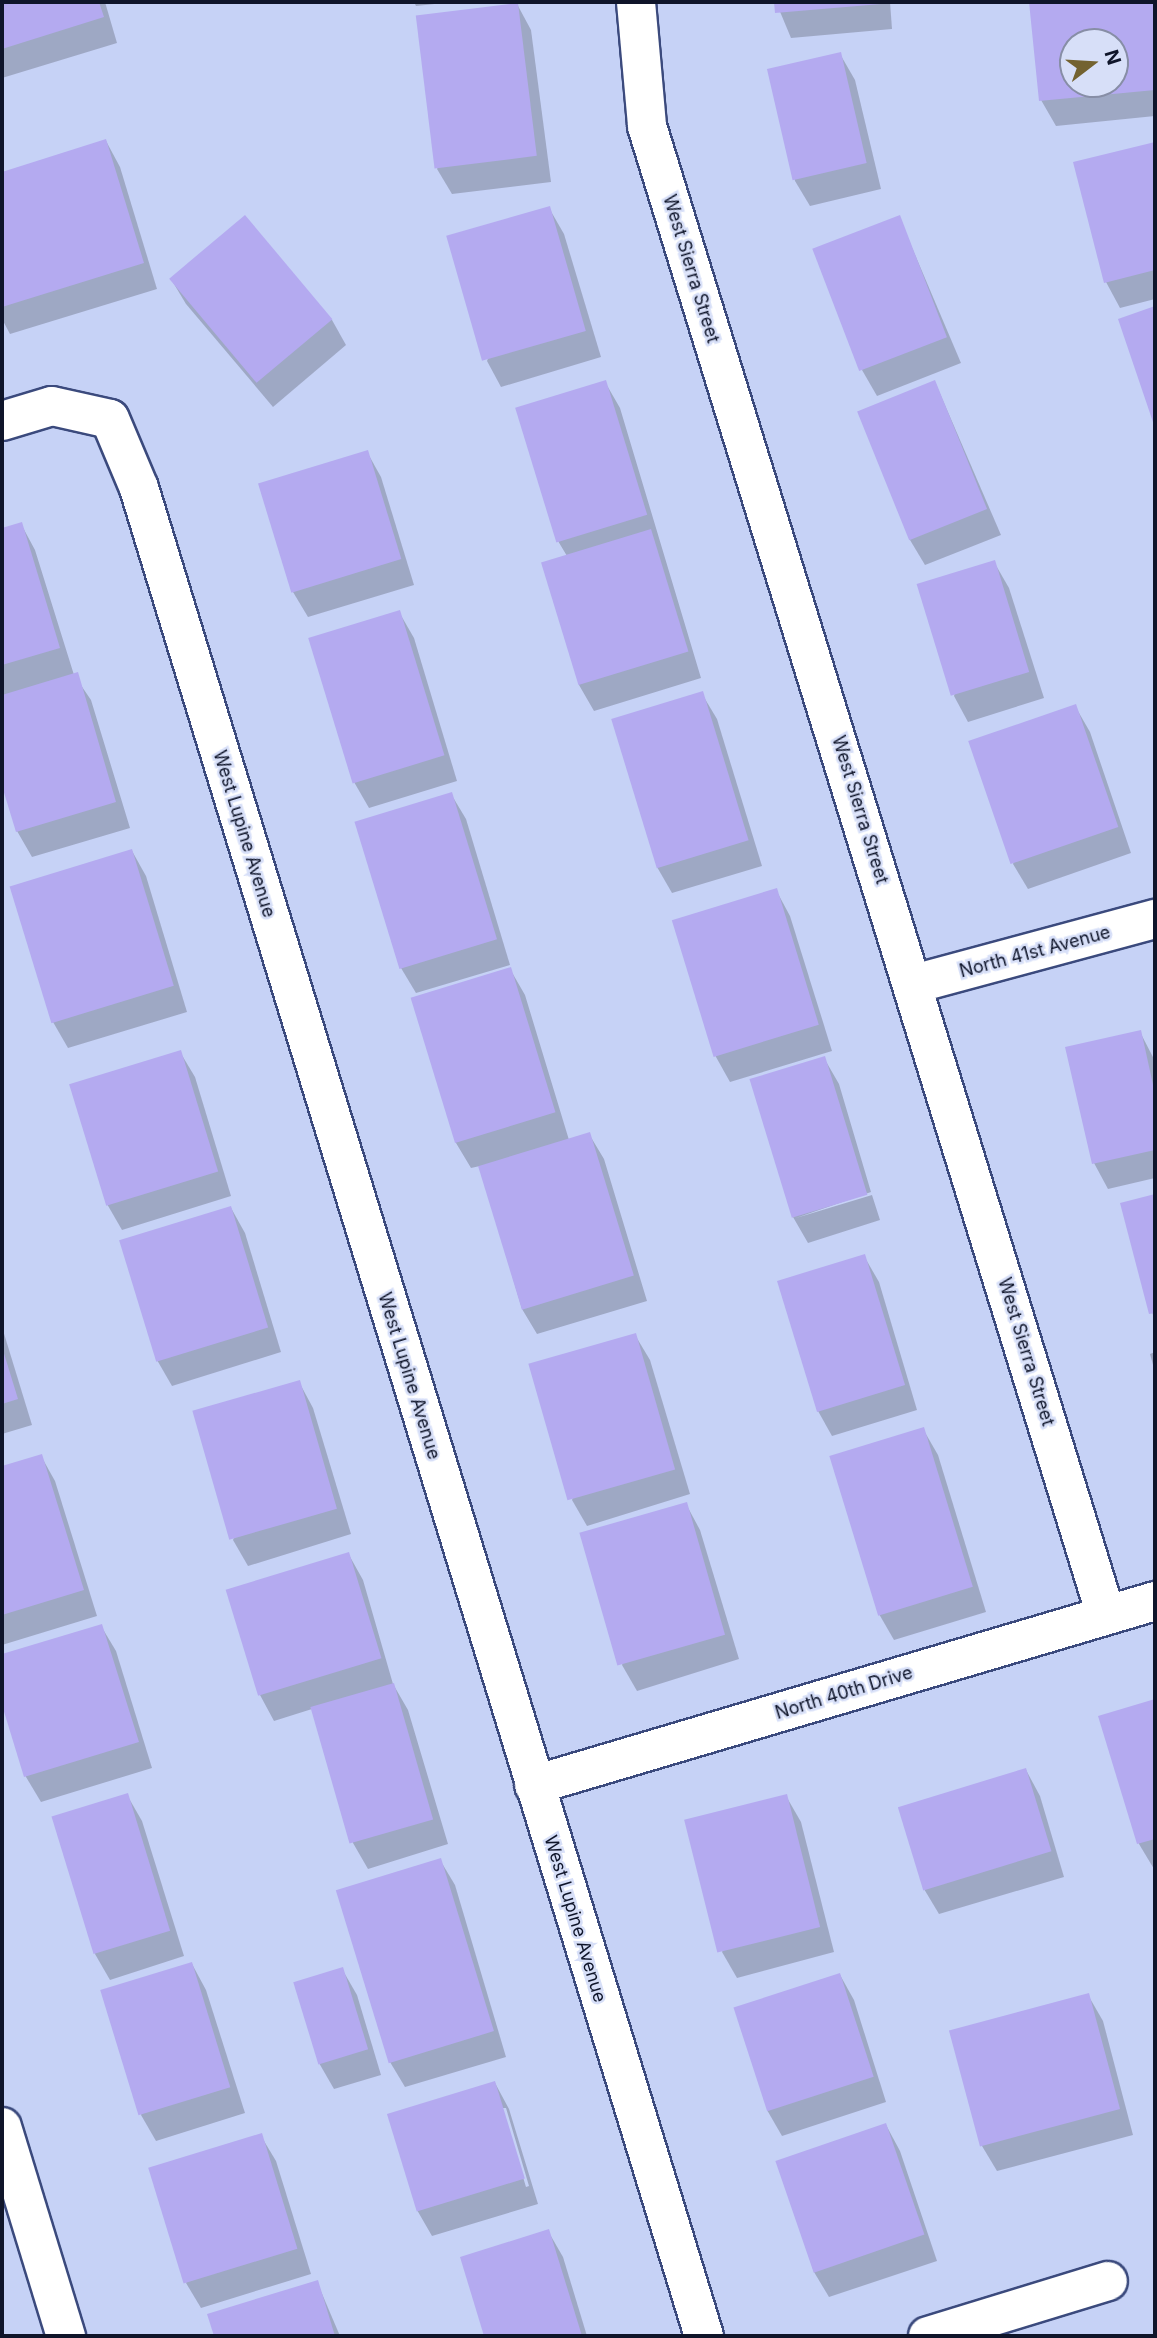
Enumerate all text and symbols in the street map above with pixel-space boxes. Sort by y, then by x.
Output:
north arrow [1059,28,1129,98]
text: N [1100,47,1126,68]
street label: West Sierra Street [658,192,724,346]
street label: West Sierra Street [827,733,893,887]
street label: West Lupine Avenue [208,748,280,920]
street label: North 41st Avenue [957,921,1113,983]
street label: West Sierra Street [993,1275,1059,1429]
street label: West Lupine Avenue [373,1290,445,1462]
street label: North 40th Drive [773,1662,915,1724]
street label: West Lupine Avenue [539,1833,611,2005]

